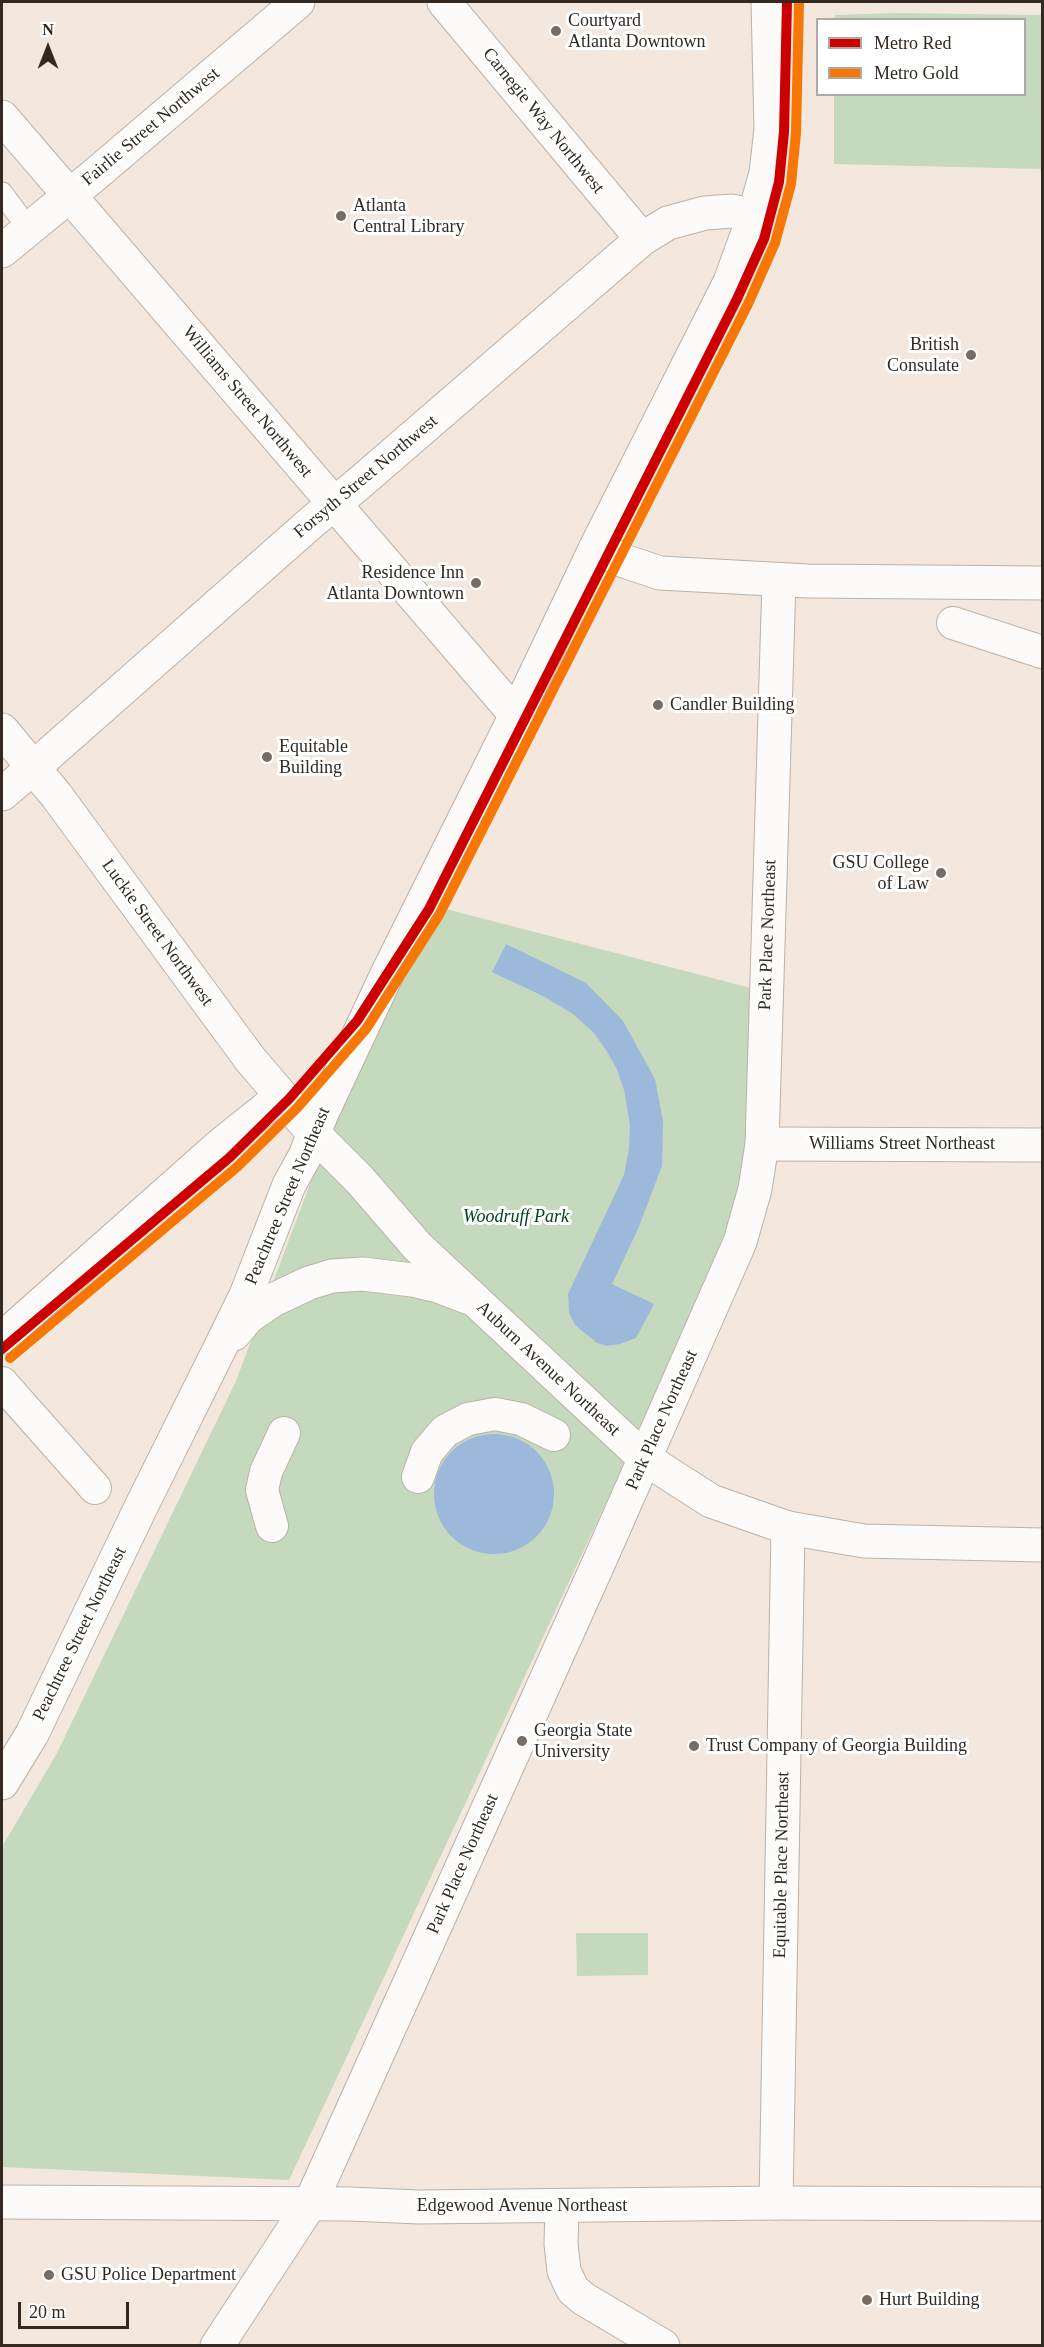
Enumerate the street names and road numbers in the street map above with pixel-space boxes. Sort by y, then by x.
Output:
street label: Carnegie Way Northwest [477,44,609,198]
street label: Fairlie Street Northwest [78,63,224,191]
street label: Williams Street Northwest [177,322,317,482]
street label: Forsyth Street Northwest [290,411,442,543]
street label: Luckie Street Northwest [97,855,217,1011]
street label: Park Place Northeast [755,859,781,1011]
street label: Peachtree Street Northeast [241,1104,335,1288]
street label: Williams Street Northeast [809,1133,995,1155]
street label: Auburn Avenue Northeast [472,1297,624,1441]
street label: Park Place Northeast [621,1347,703,1493]
street label: Peachtree Street Northeast [28,1543,132,1725]
street label: Equitable Place Northeast [770,1771,794,1959]
street label: Park Place Northeast [422,1791,504,1937]
street label: Edgewood Avenue Northeast [417,2195,627,2217]

